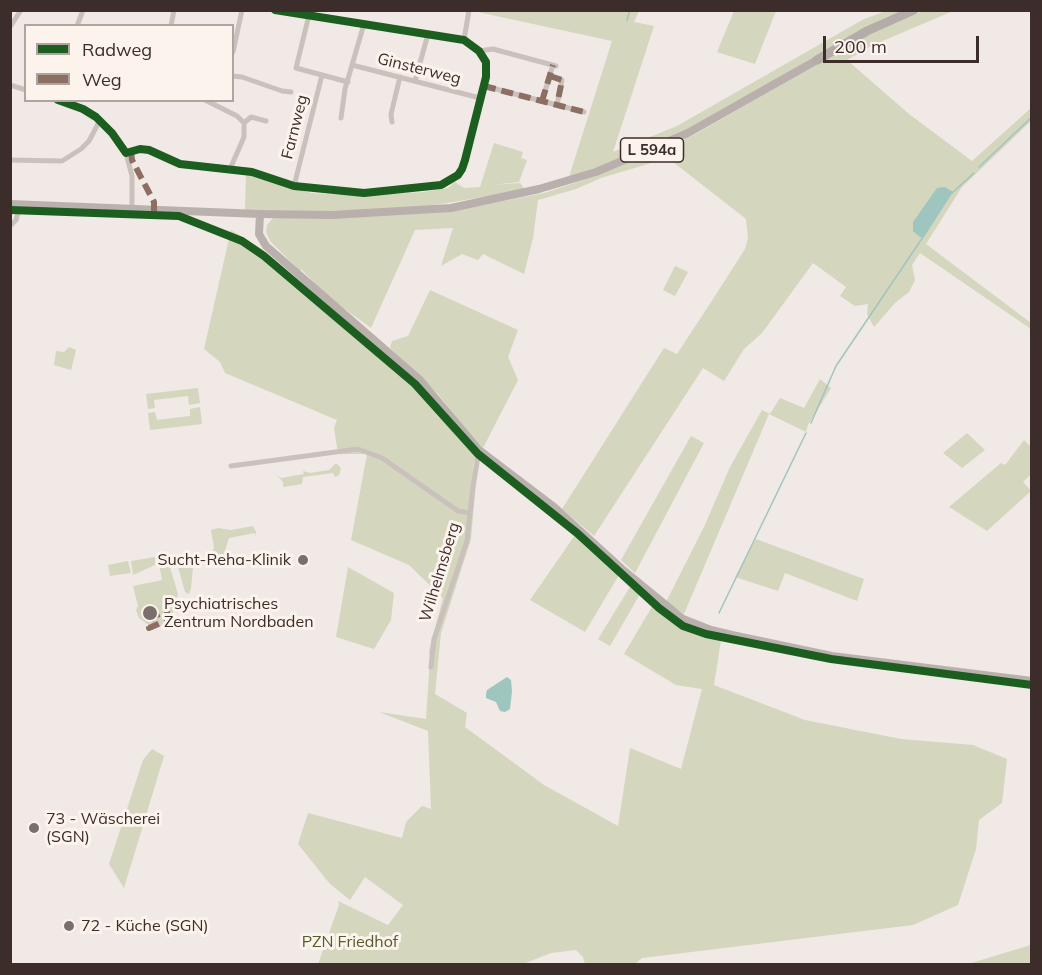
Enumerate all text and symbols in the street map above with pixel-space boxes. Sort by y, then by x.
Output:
legend [24,24,234,102]
scale bar [826,24,982,62]
text: 200 m [834,35,887,58]
text: Radweg [82,38,152,61]
street label: Ginsterweg [375,49,463,89]
text: Weg [82,68,122,91]
street label: Farnweg [278,93,312,161]
road number: L 594a [620,138,684,162]
street label: Wilhelmsberg [416,520,464,624]
place label: Sucht-Reha-Klinik [158,550,291,570]
marker: Sucht-Reha-Klinik [296,553,310,567]
place label: Psychiatrisches Zentrum Nordbaden [164,594,314,632]
marker: Psychiatrisches Zentrum Nordbaden [141,604,159,622]
place label: 73 - Wäscherei (SGN) [46,809,160,847]
marker: 73 - Wäscherei (SGN) [27,821,41,835]
place label: 72 - Küche (SGN) [81,916,209,936]
marker: 72 - Küche (SGN) [62,919,76,933]
park label: PZN Friedhof [302,932,398,952]

